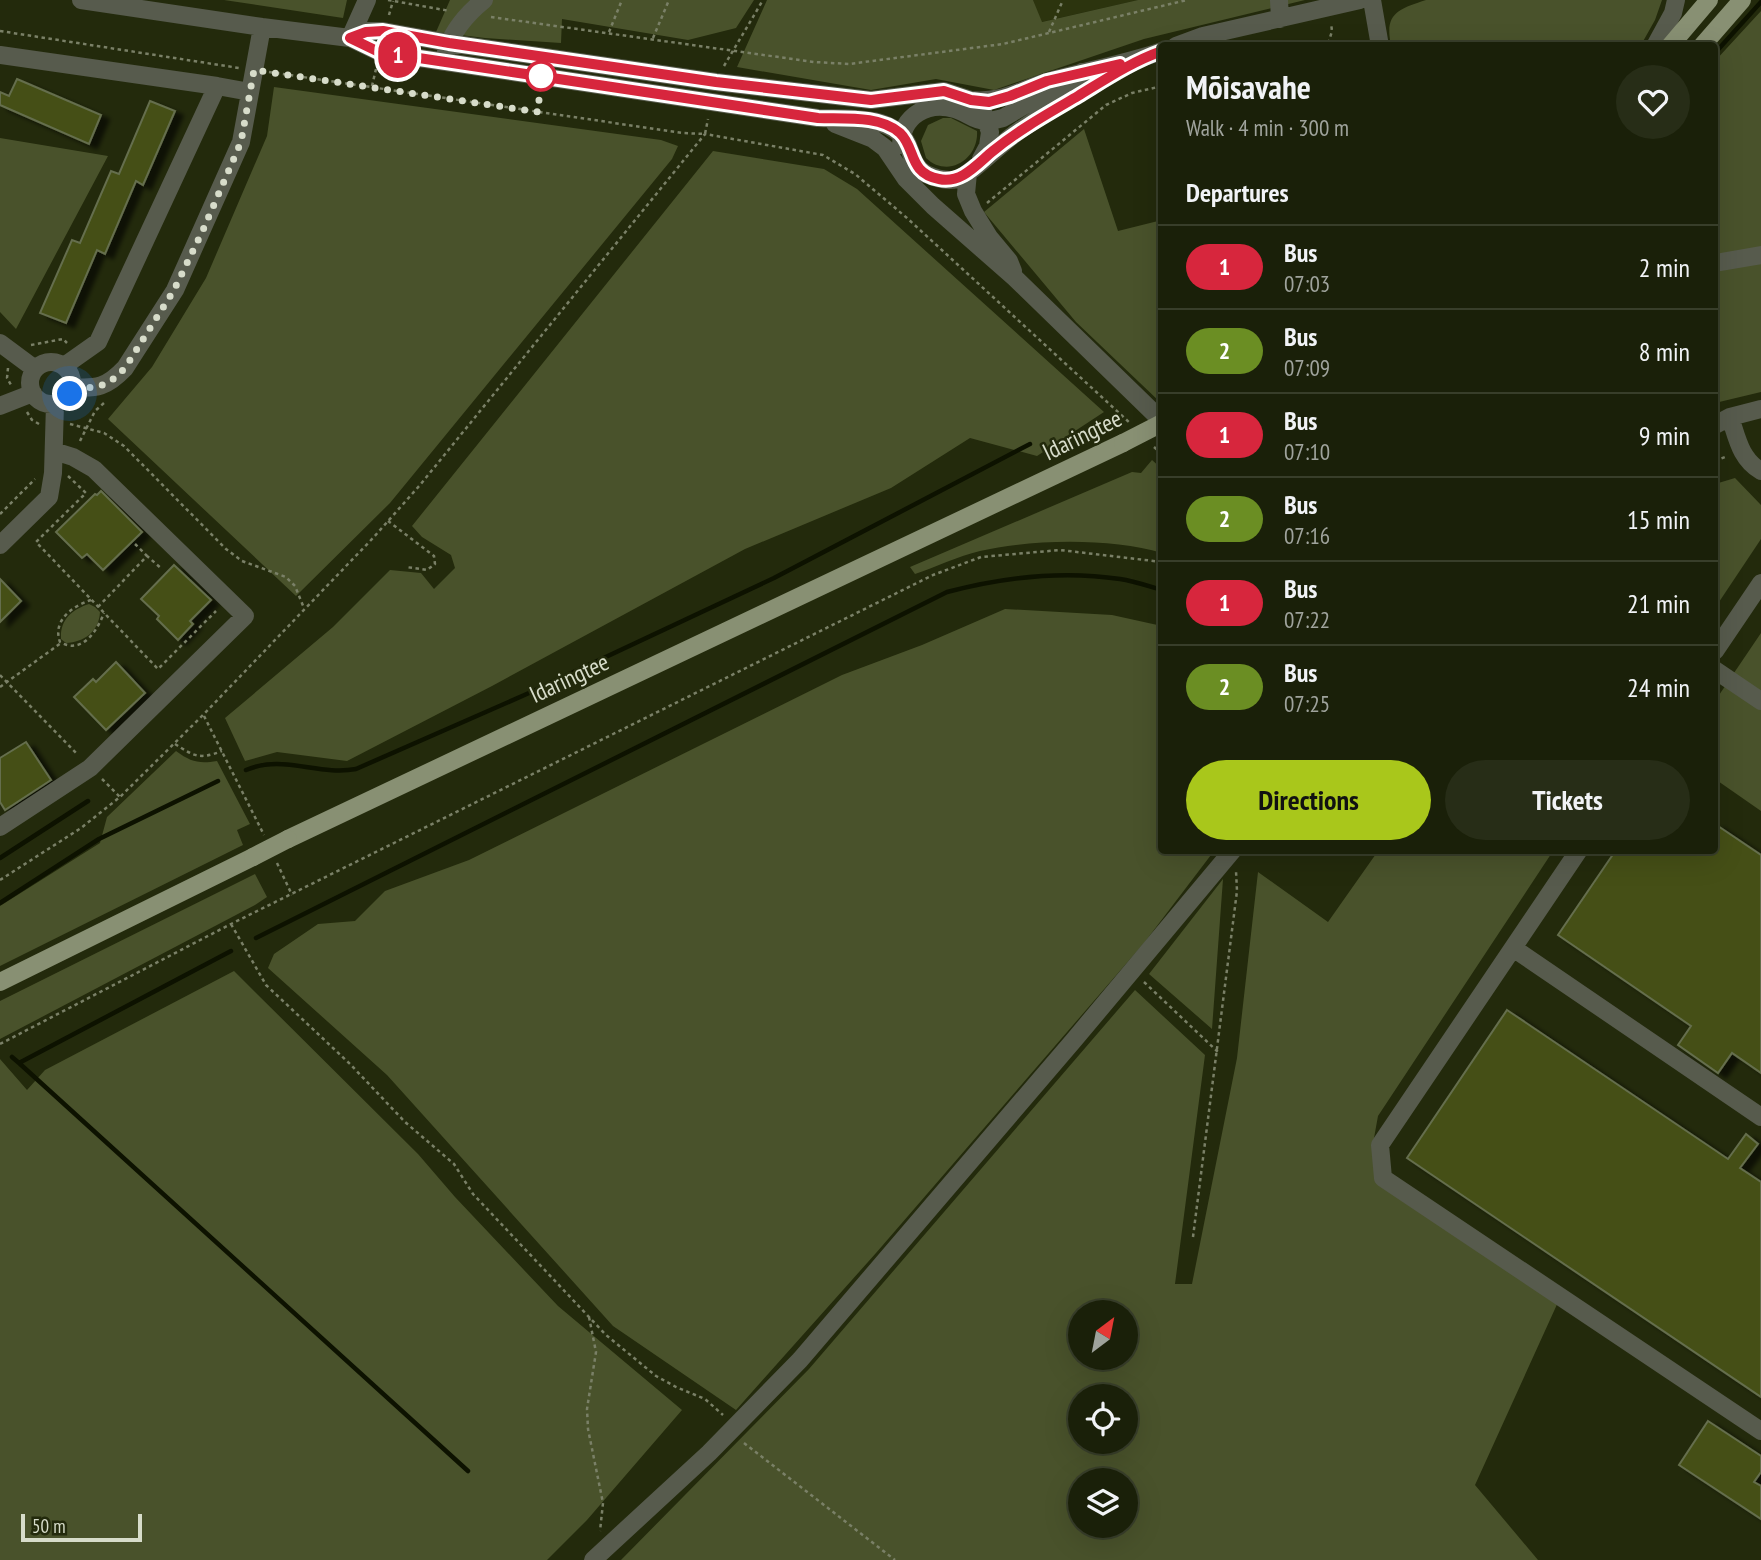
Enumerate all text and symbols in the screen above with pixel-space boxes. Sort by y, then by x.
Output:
line badge: 1 [375,32,421,78]
text: 1 [392,39,404,70]
unlabelled marker [526,61,556,91]
text: Mõisavahe [1186,65,1311,108]
button: heart [1616,65,1690,139]
text: Walk · 4 min · 300 m [1186,113,1349,142]
text: Departures [1186,176,1289,209]
text: Bus [1284,236,1317,269]
text: 1 [1219,251,1230,282]
text: 2 min [1639,251,1690,284]
text: 07:03 [1284,269,1330,298]
text: Bus [1284,320,1317,353]
text: 2 [1219,335,1230,366]
text: 8 min [1639,335,1690,368]
text: 07:09 [1284,353,1330,382]
your location [52,376,87,411]
street label: Idaringtee [1037,403,1127,467]
text: Bus [1284,404,1317,437]
text: 1 [1219,419,1230,450]
text: 9 min [1639,419,1690,452]
text: 07:10 [1284,437,1330,466]
text: Bus [1284,488,1317,521]
text: 2 [1219,503,1230,534]
text: 15 min [1627,503,1690,536]
text: 07:16 [1284,521,1330,550]
text: Bus [1284,572,1317,605]
text: 1 [1219,587,1230,618]
text: 21 min [1627,587,1690,620]
text: 07:22 [1284,605,1330,634]
street label: Idaringtee [524,646,614,710]
text: Bus [1284,656,1317,689]
text: 2 [1219,671,1230,702]
text: 24 min [1627,671,1690,704]
text: 07:25 [1284,689,1330,718]
button: Directions [1186,760,1431,840]
button: Tickets [1445,760,1690,840]
north arrow [1068,1300,1138,1370]
map controls [1068,1300,1138,1538]
button: locate [1068,1384,1138,1454]
button: layers [1068,1468,1138,1538]
scale bar [21,1511,142,1543]
text: 50 m [32,1514,66,1538]

